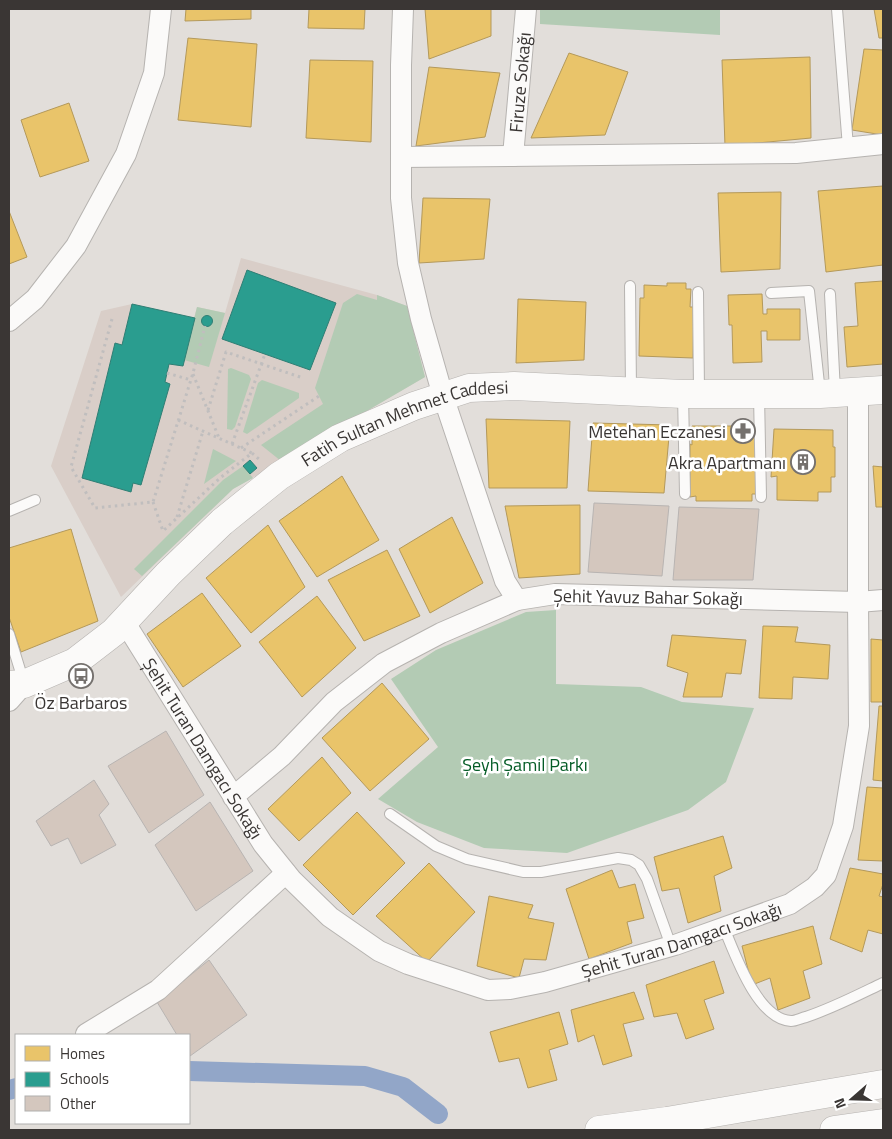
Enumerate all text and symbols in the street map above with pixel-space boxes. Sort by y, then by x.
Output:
street label: Firuze Sokağı [502,31,537,134]
street label: Fatih Sultan Mehmet Caddesi [295,373,509,473]
place label: Metehan Eczanesi [588,418,726,445]
pharmacy icon: Metehan Eczanesi [730,418,756,444]
place label: Akra Apartmanı [668,449,786,476]
building icon: Akra Apartmanı [790,449,816,475]
street label: Şehit Yavuz Bahar Sokağı [553,582,743,612]
street label: Şehit Turan Damgacı Sokağı [137,652,270,844]
bus stop icon: Öz Barbaros [68,663,94,689]
place label: Öz Barbaros [35,689,127,716]
park label: Şeyh Şamil Parkı [462,751,588,778]
street label: Şehit Turan Damgacı Sokağı [578,895,785,985]
legend [15,1034,190,1124]
text: Homes [60,1042,105,1065]
text: Schools [60,1067,109,1090]
north arrow [827,1074,877,1124]
text: Other [60,1092,96,1115]
text: N [828,1095,851,1112]

